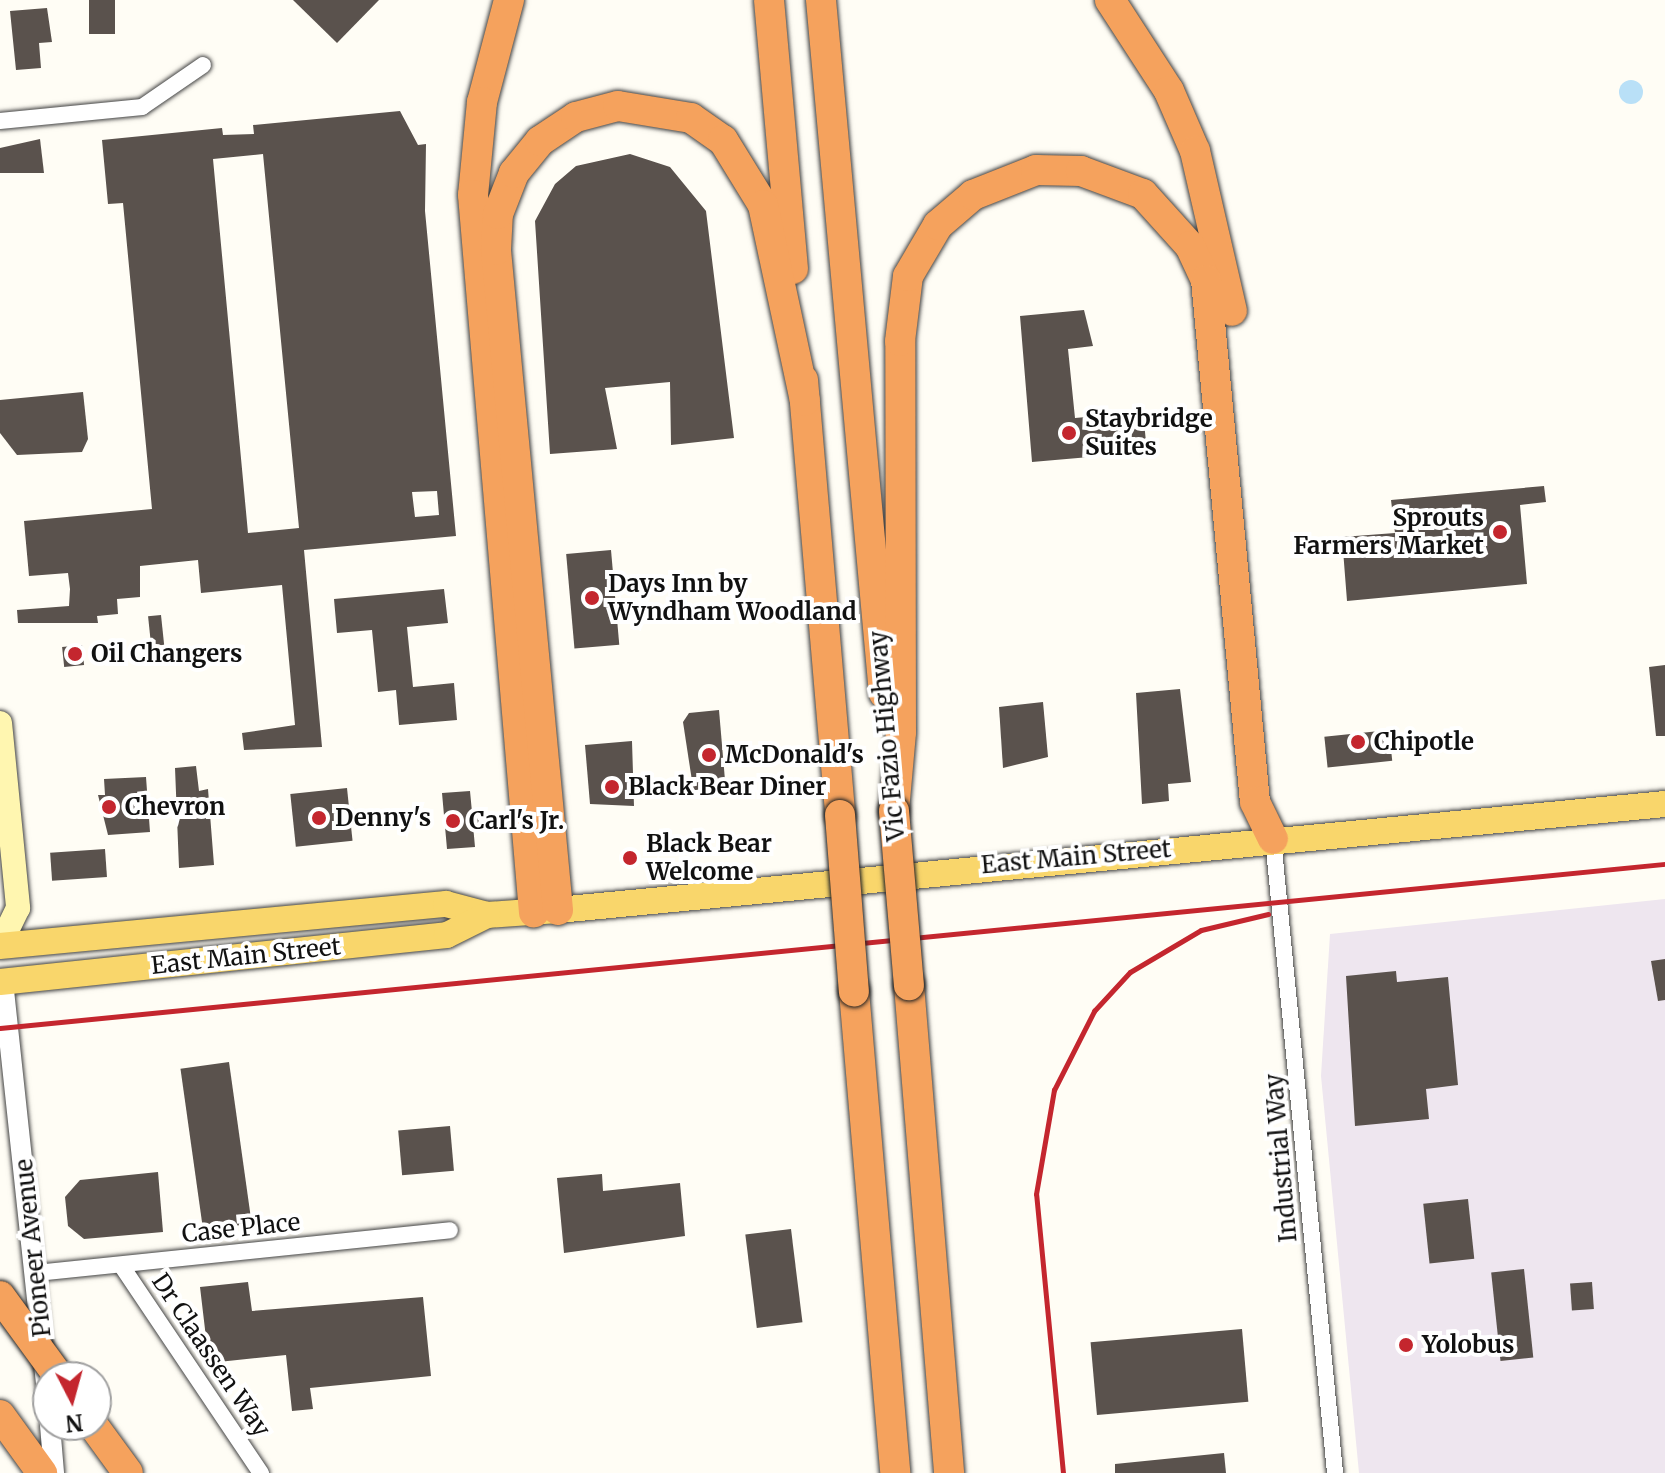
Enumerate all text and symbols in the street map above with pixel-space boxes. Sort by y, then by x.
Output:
place label: Staybridge Suites [1085,405,1213,461]
marker: Staybridge Suites [1060,424,1078,442]
place label: Sprouts Farmers Market [1293,504,1484,560]
marker: Sprouts Farmers Market [1491,523,1509,541]
place label: Days Inn by Wyndham Woodland [608,570,857,626]
marker: Days Inn by Wyndham Woodland [583,589,601,607]
street label: Vic Fazio Highway [863,630,911,842]
place label: Oil Changers [91,640,242,668]
marker: Oil Changers [66,645,84,663]
place label: Chipotle [1374,728,1474,756]
marker: Chipotle [1349,733,1367,751]
place label: McDonald's [725,741,864,769]
marker: McDonald's [700,746,718,764]
place label: Black Bear Diner [628,773,826,801]
marker: Black Bear Diner [603,778,621,796]
place label: Chevron [125,793,225,821]
marker: Chevron [100,798,118,816]
place label: Denny's [335,804,431,832]
place label: Carl's Jr. [469,807,564,835]
marker: Denny's [310,809,328,827]
marker: Carl's Jr. [444,812,462,830]
place label: Black Bear Welcome [646,830,772,886]
street label: East Main Street [980,834,1172,880]
marker: Black Bear Welcome [621,849,639,867]
street label: East Main Street [150,932,342,980]
street label: Industrial Way [1259,1072,1303,1244]
street label: Pioneer Avenue [9,1157,57,1339]
street label: Case Place [180,1207,302,1249]
street label: Dr Claassen Way [146,1268,276,1442]
place label: Yolobus [1422,1331,1514,1359]
marker: Yolobus [1397,1336,1415,1354]
north arrow [32,1361,112,1441]
text: N [64,1408,84,1438]

